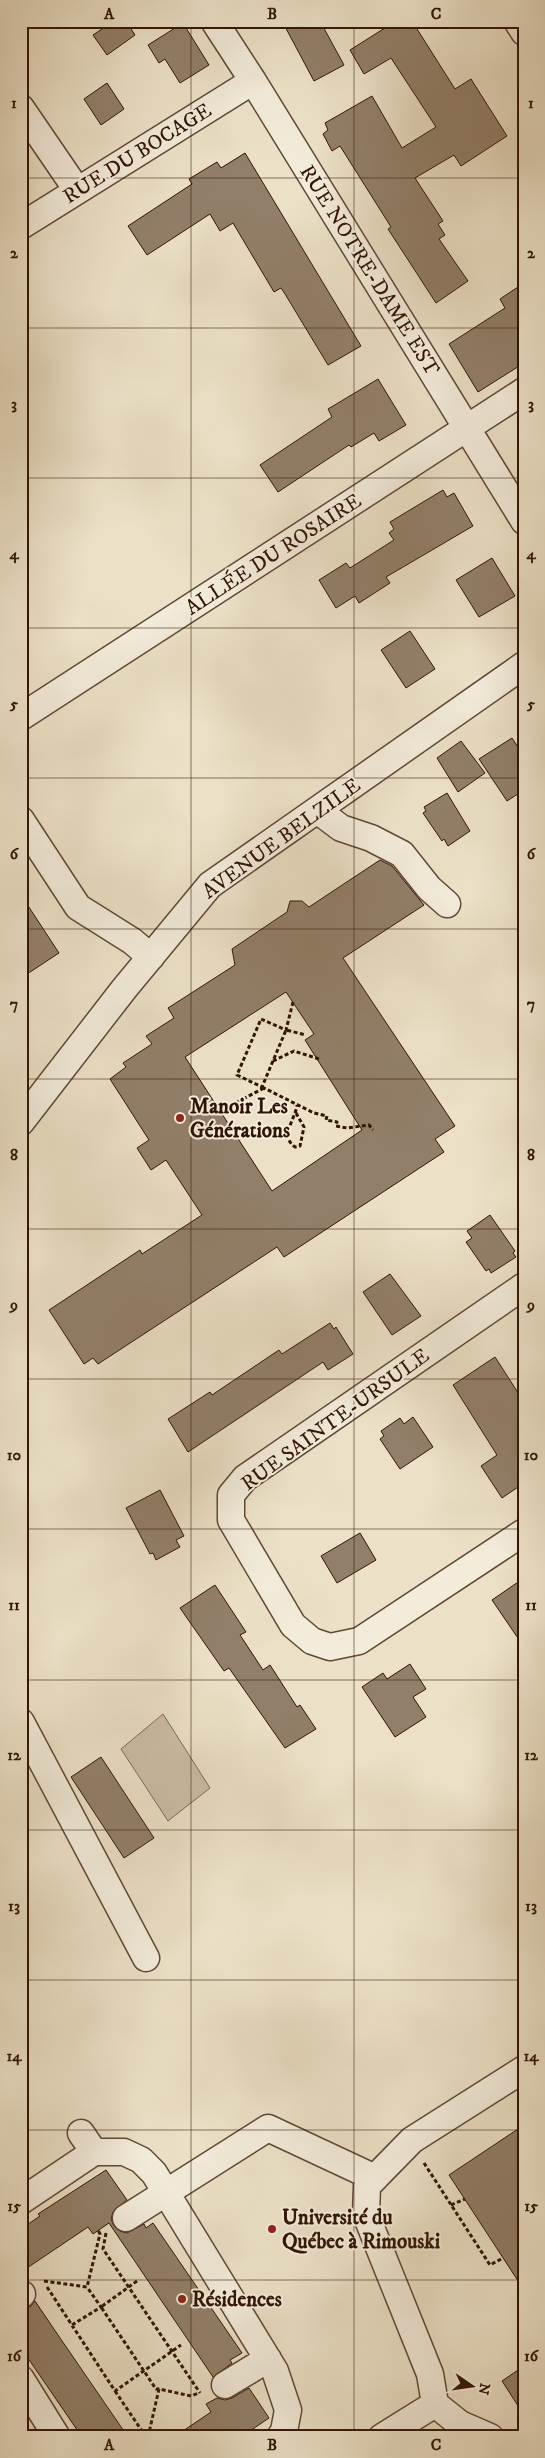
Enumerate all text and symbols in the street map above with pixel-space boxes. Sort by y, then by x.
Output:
text: A [103,4,115,24]
text: B [267,4,277,24]
text: C [431,4,441,24]
text: 1 [11,93,17,113]
text: 1 [528,93,534,113]
street label: RUE DU BOCAGE [58,98,217,210]
street label: RUE NOTRE-DAME EST [294,160,445,381]
text: 2 [10,243,19,263]
text: 2 [527,243,536,263]
text: 3 [11,394,17,414]
text: 3 [528,394,534,414]
street label: ALLÉE DU ROSAIRE [180,487,367,621]
text: 4 [8,544,19,564]
text: 4 [525,544,536,564]
text: 5 [9,694,18,714]
text: 5 [526,694,535,714]
street label: AVENUE BELZILE [197,773,366,905]
text: 6 [10,844,20,864]
text: 6 [527,844,537,864]
text: 7 [10,994,18,1014]
text: 7 [527,994,535,1014]
place label: Manoir Les Générations [190,1094,290,1144]
marker: Manoir Les Générations [174,1112,186,1124]
text: 8 [10,1145,18,1165]
text: 8 [527,1145,535,1165]
text: 9 [9,1295,18,1315]
text: 9 [526,1295,535,1315]
street label: RUE SAINTE-URSULE [236,1343,435,1497]
text: 10 [7,1445,22,1465]
text: 10 [524,1445,539,1465]
text: 11 [8,1595,20,1615]
text: 11 [525,1595,537,1615]
text: 12 [7,1745,22,1765]
text: 12 [524,1745,539,1765]
text: 13 [8,1896,20,1916]
text: 13 [525,1896,537,1916]
text: 14 [6,2046,22,2066]
text: 14 [523,2046,539,2066]
text: 15 [7,2196,21,2216]
text: 15 [524,2196,538,2216]
place label: Université du Québec à Rimouski [282,2205,441,2255]
marker: Université du Québec à Rimouski [266,2223,278,2235]
place label: Résidences [192,2287,282,2313]
marker: Résidences [176,2293,188,2305]
text: 16 [7,2346,23,2366]
text: 16 [524,2346,540,2366]
north arrow [448,2360,498,2410]
text: N [474,2381,494,2397]
text: A [103,2435,115,2455]
text: B [267,2435,277,2455]
text: C [431,2435,441,2455]

